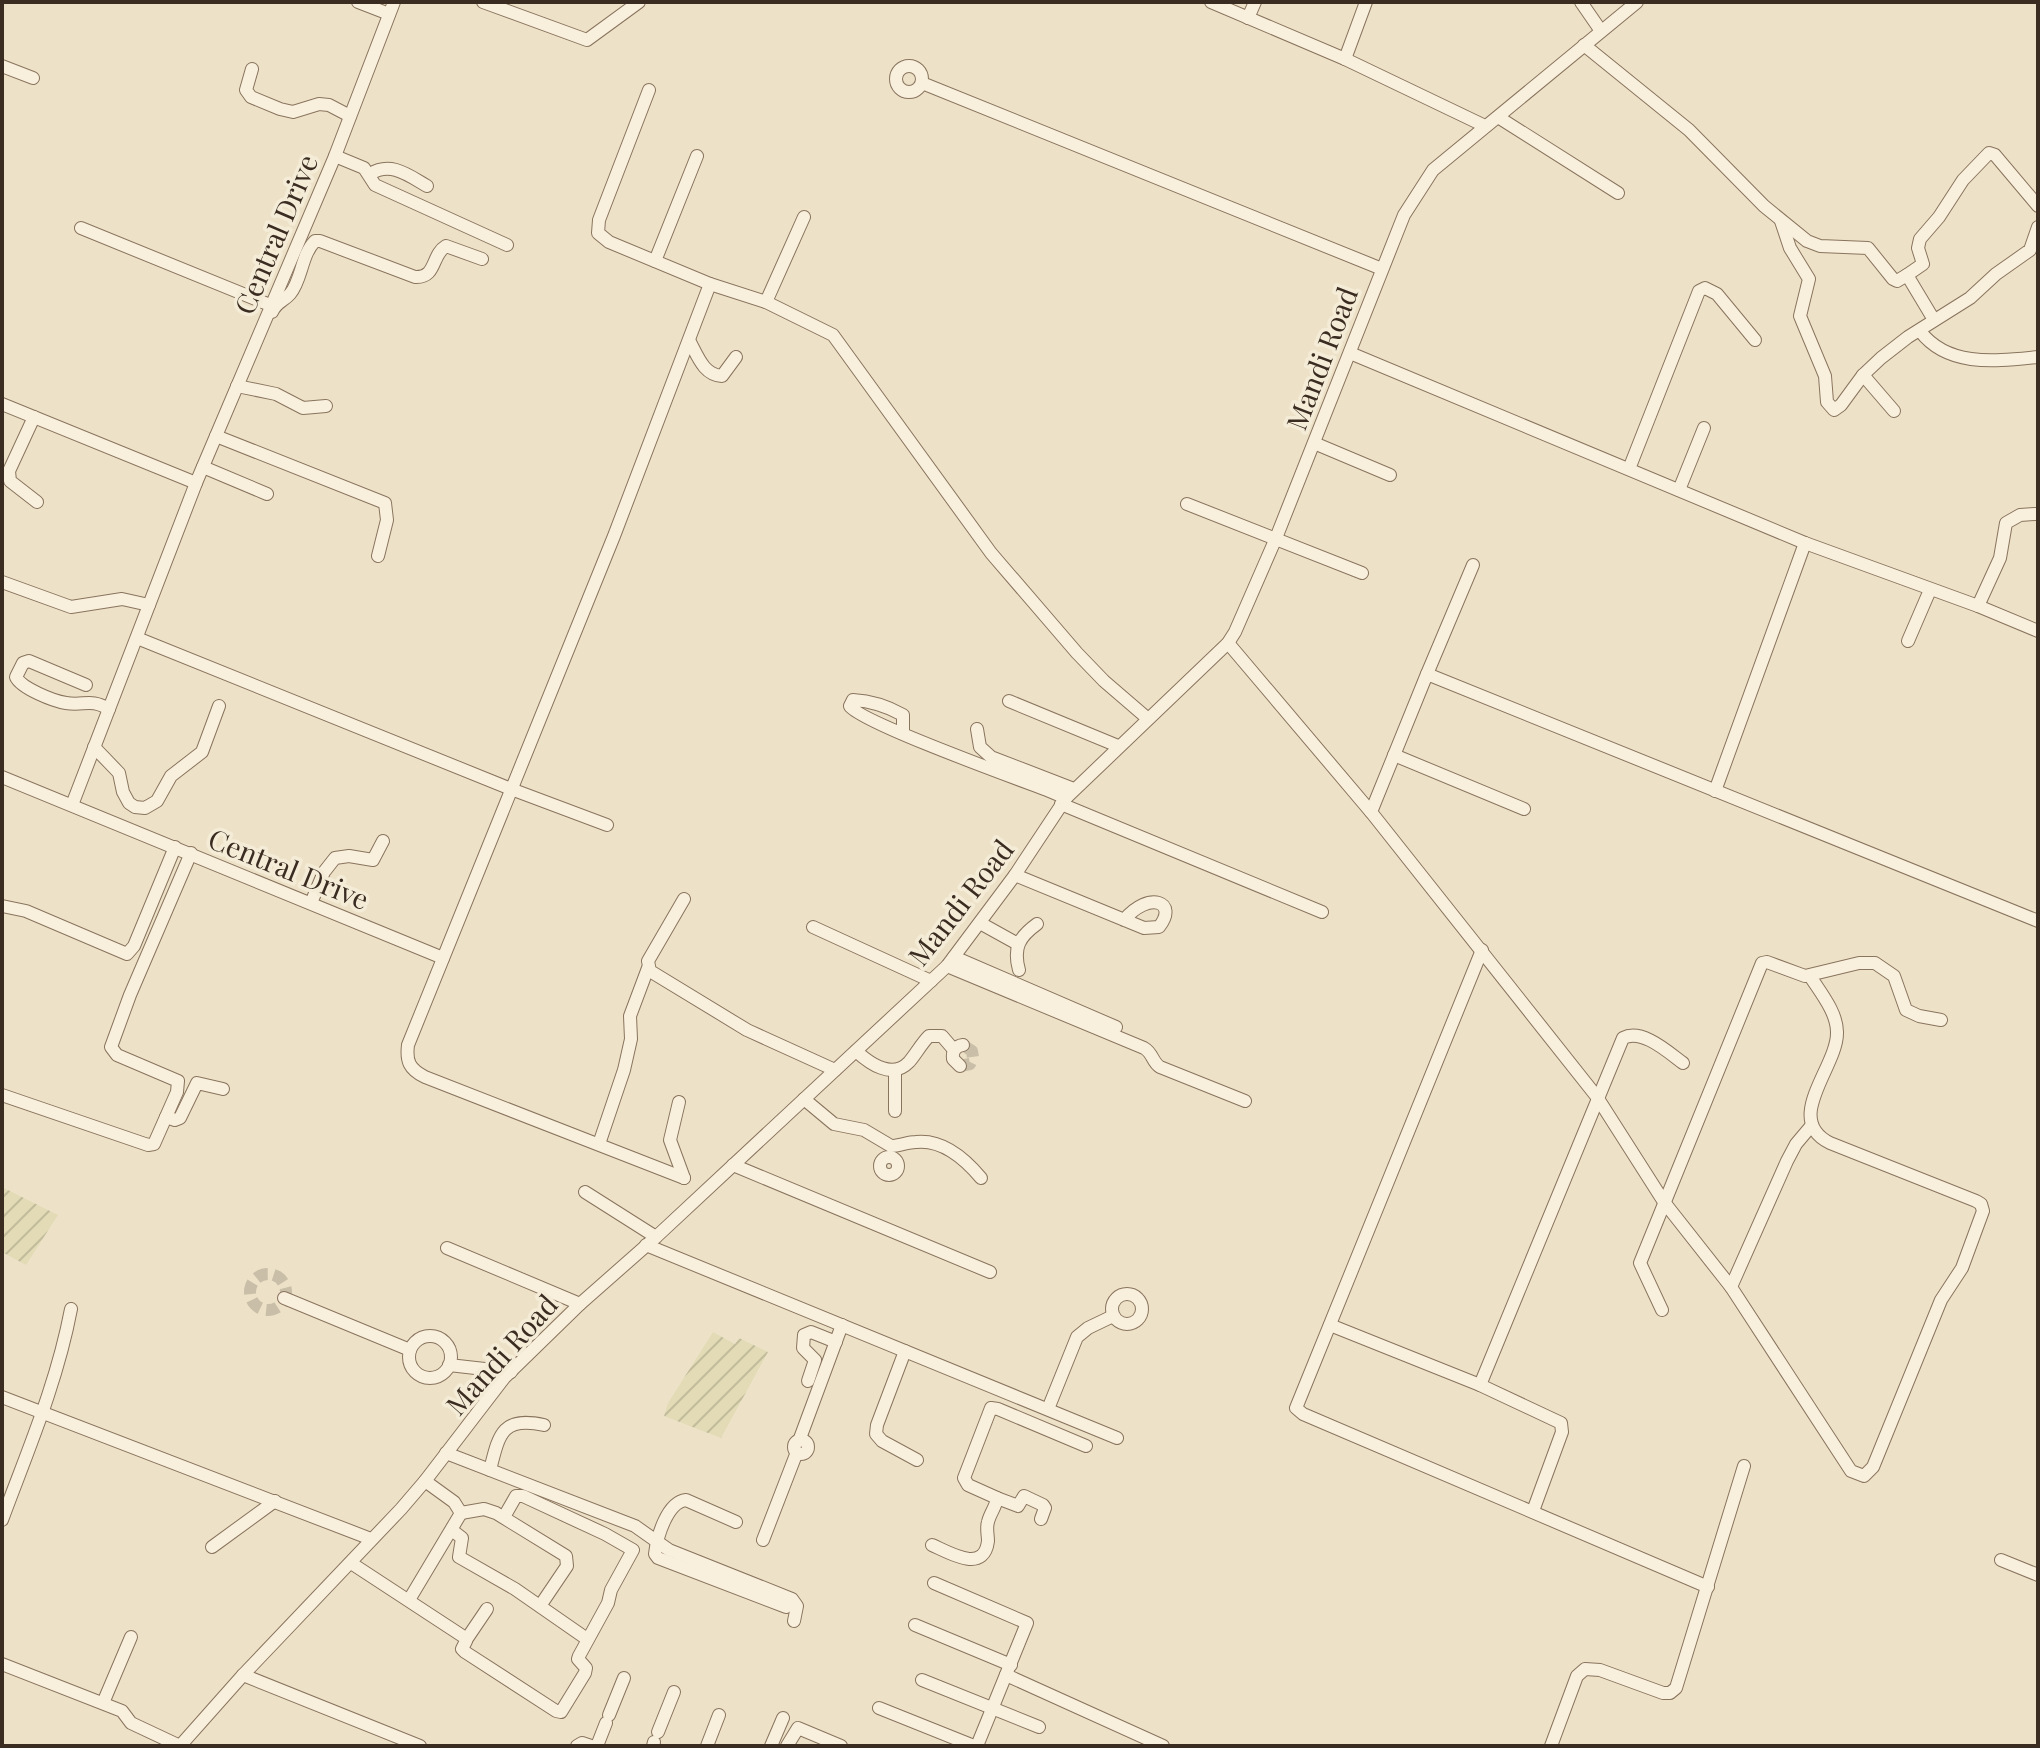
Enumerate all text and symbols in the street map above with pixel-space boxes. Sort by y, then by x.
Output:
street label: Central Drive [225,149,325,319]
street label: Mandi Road [1277,281,1365,435]
street label: Central Drive [203,819,375,917]
street label: Mandi Road [899,831,1021,973]
street label: Mandi Road [437,1286,565,1422]

